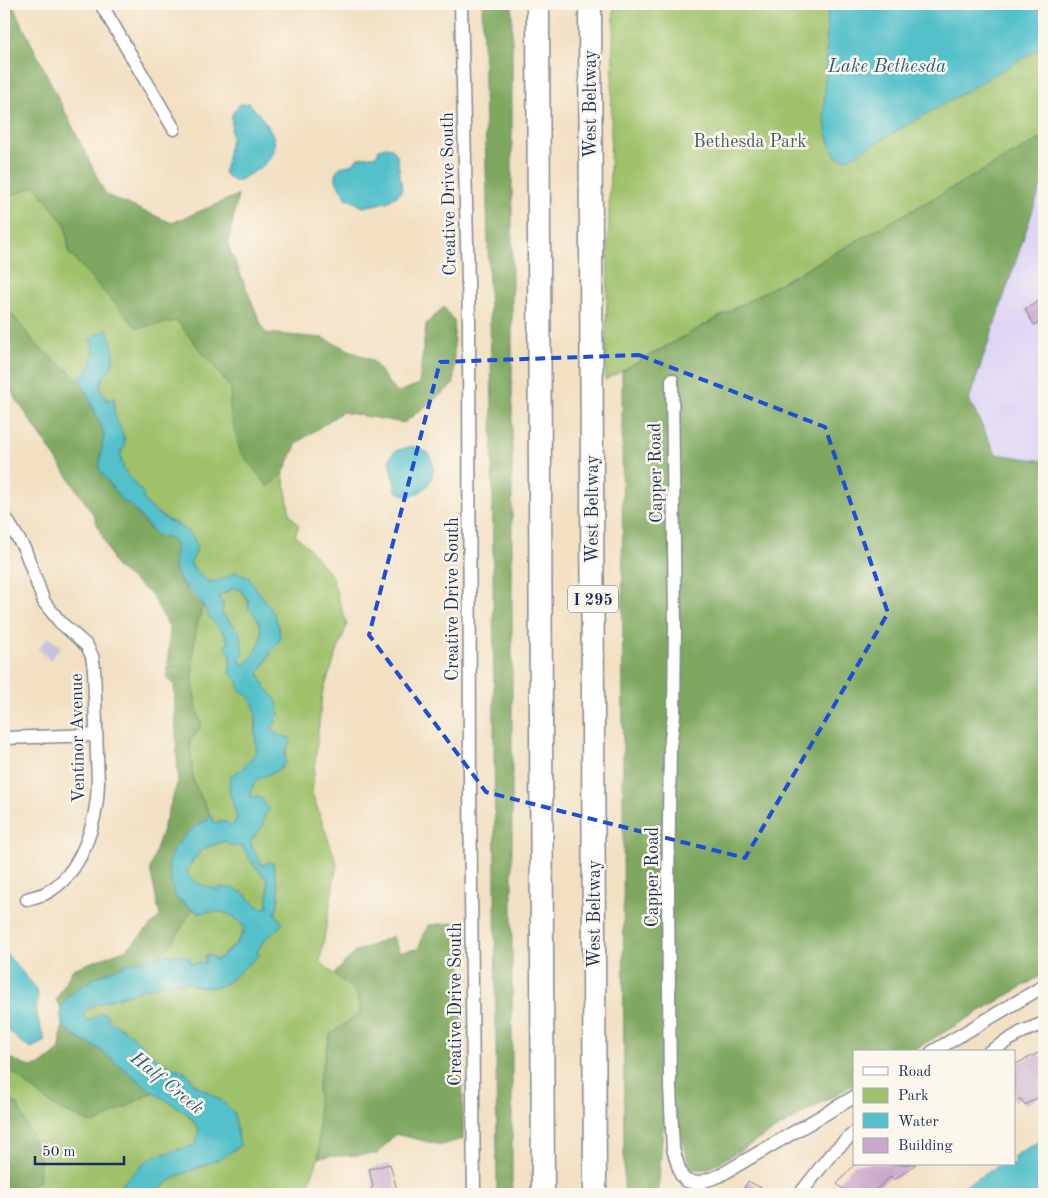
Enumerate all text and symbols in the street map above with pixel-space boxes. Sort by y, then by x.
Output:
street label: West Beltway [582,49,600,158]
water label: Lake Bethesda [827,58,946,77]
street label: Creative Drive South [439,112,459,276]
park label: Bethesda Park [693,133,807,151]
street label: Capper Road [646,423,666,523]
street label: West Beltway [584,454,602,563]
street label: Creative Drive South [444,517,462,681]
road number: I 295 [568,586,618,612]
street label: Ventinor Avenue [68,673,88,803]
street label: Capper Road [644,827,662,927]
street label: West Beltway [586,859,604,968]
street label: Creative Drive South [447,922,465,1086]
water label: Half Creek [125,1048,207,1119]
legend [853,1050,1016,1166]
text: Road [898,1065,932,1080]
text: Park [898,1089,929,1104]
text: Water [898,1115,939,1130]
scale bar [35,1133,124,1165]
text: Building [898,1139,953,1154]
text: 50 m [42,1145,76,1160]

